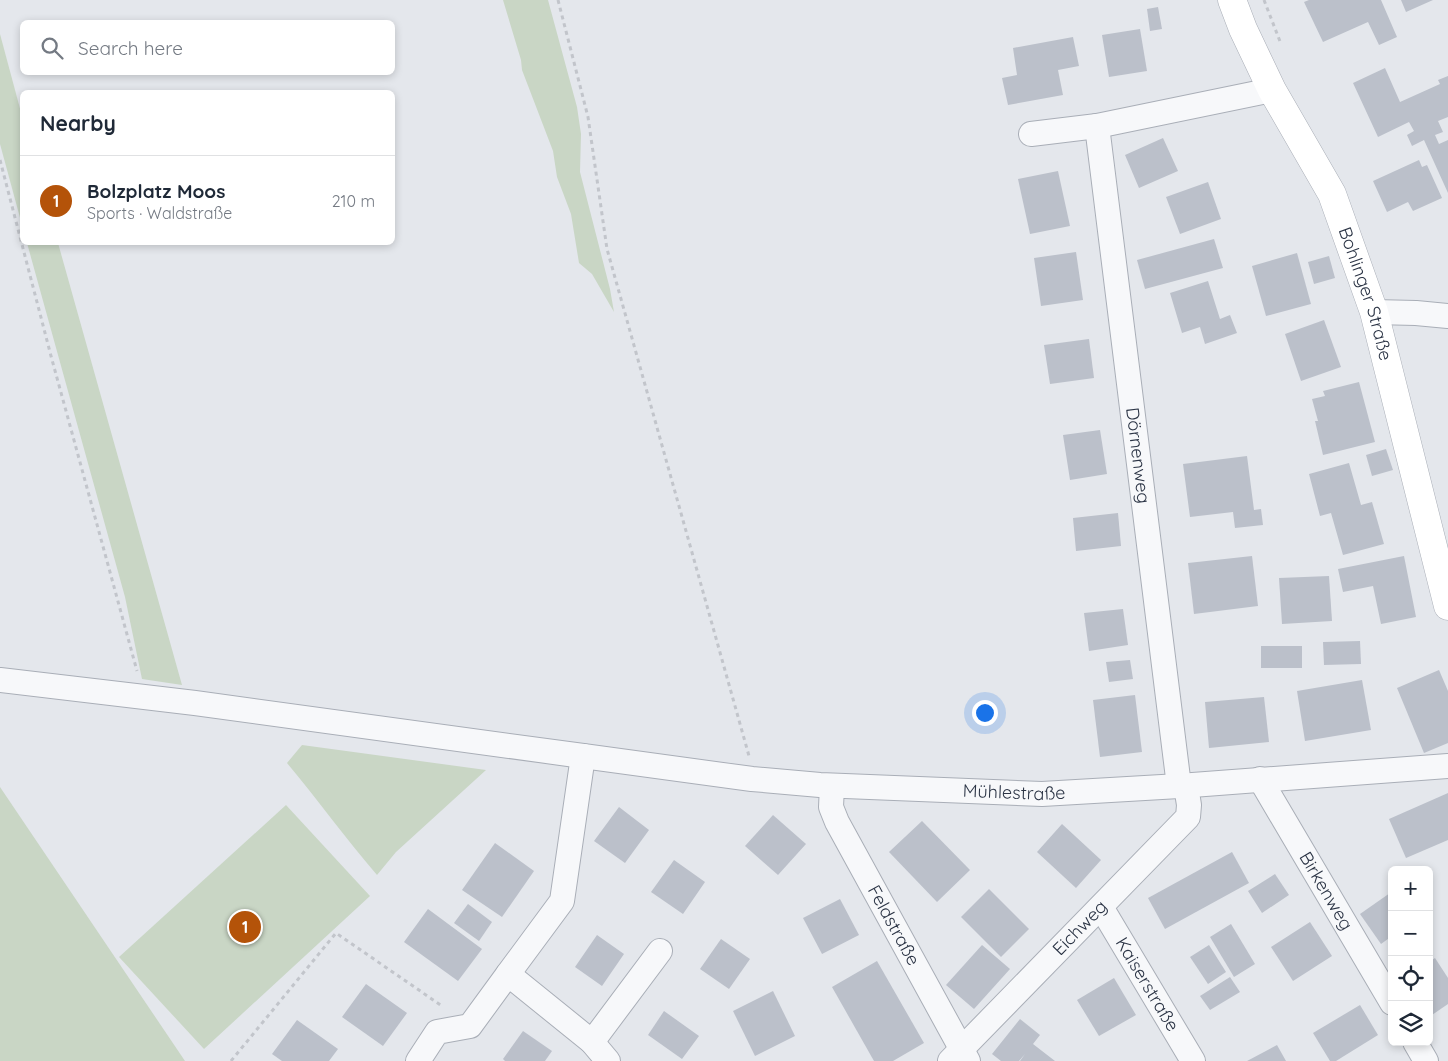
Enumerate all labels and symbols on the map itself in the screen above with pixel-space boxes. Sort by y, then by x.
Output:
street label: Bohlinger Straße [1334,224,1398,363]
street label: Dörnenweg [1121,406,1156,505]
your location [972,700,998,726]
street label: Mühlestraße [962,779,1066,805]
street label: Birkenweg [1294,847,1358,934]
street label: Feldstraße [863,881,925,969]
street label: Eichweg [1047,895,1112,960]
pin: 1 [229,908,261,946]
street label: Kaiserstraße [1111,933,1185,1035]

